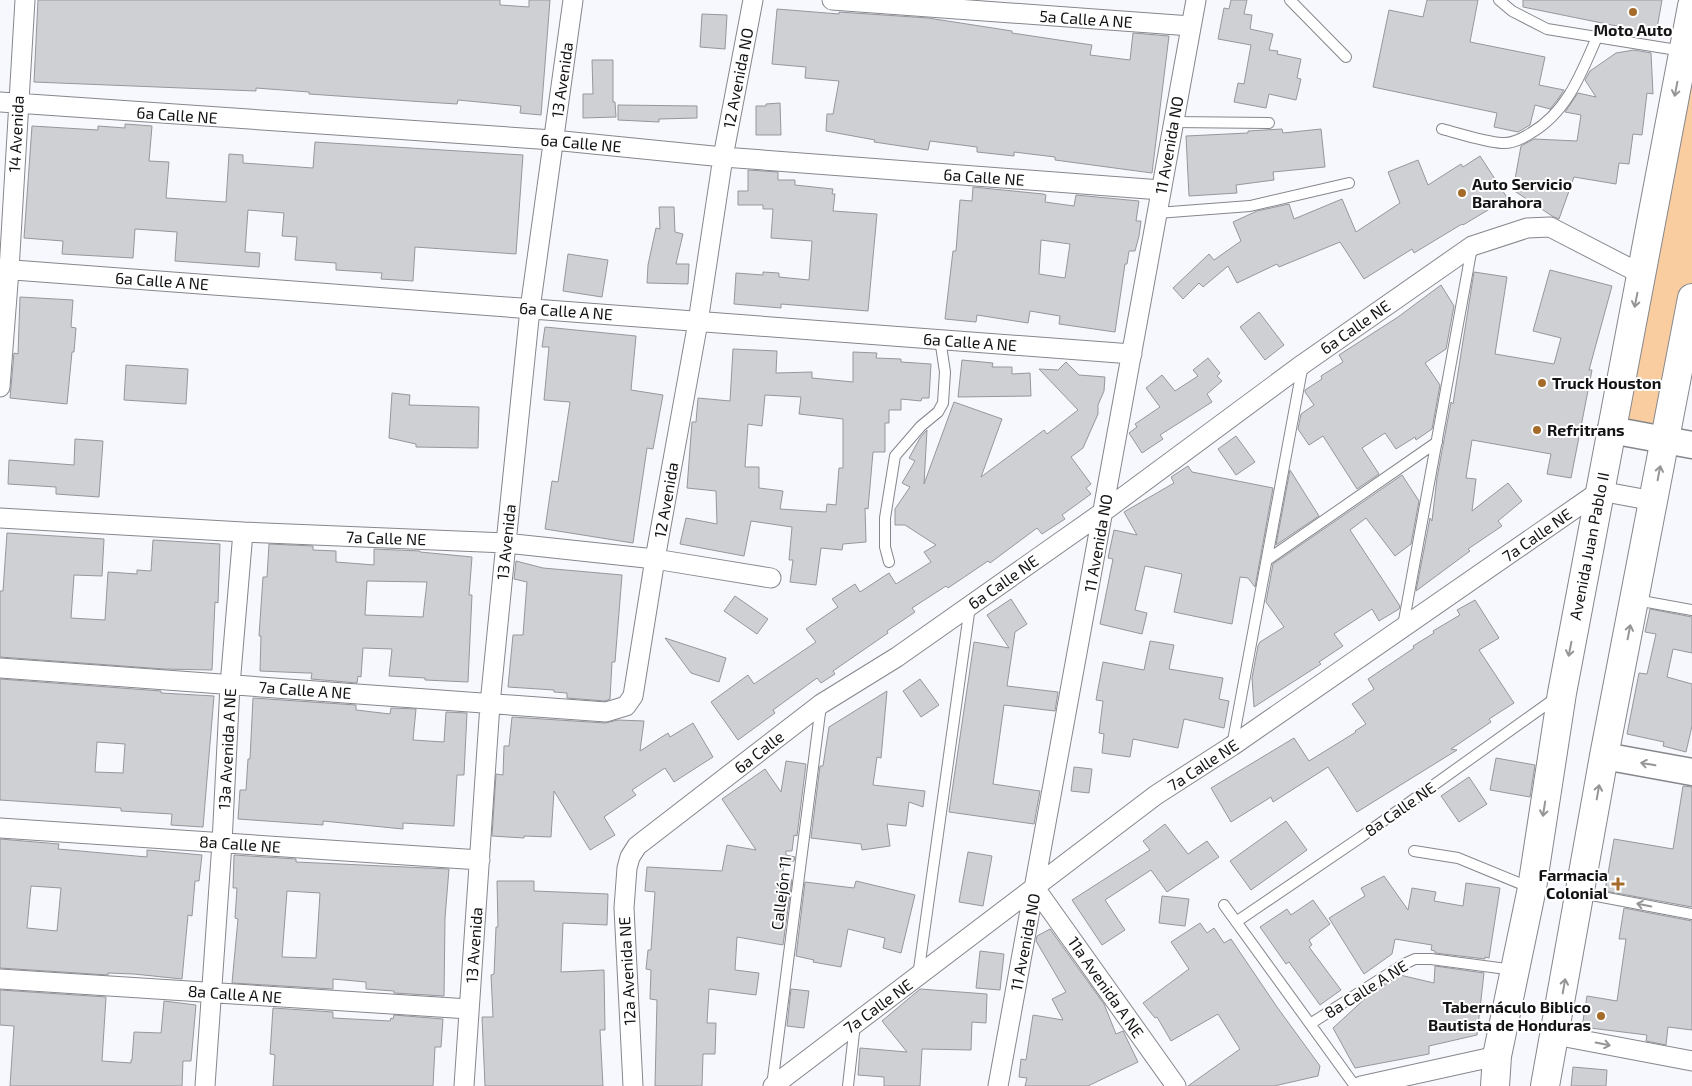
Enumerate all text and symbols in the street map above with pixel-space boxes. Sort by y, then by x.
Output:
street label: 5a Calle A NE [1039,6,1133,31]
marker: Moto Auto [1627,6,1639,18]
place label: Moto Auto [1593,20,1673,39]
street label: 12 Avenida NO [718,26,757,130]
street label: 13 Avenida [547,41,576,119]
one-way arrow [1671,80,1681,96]
street label: 11 Avenida NO [1151,94,1186,195]
street label: 14 Avenida [4,95,27,173]
street label: 6a Calle NE [136,102,218,127]
street label: 6a Calle NE [540,129,622,156]
street label: 6a Calle NE [943,164,1025,189]
place label: Auto Servicio Barahora [1472,174,1572,211]
marker: Auto Servicio Barahora [1456,187,1468,199]
street label: 6a Calle A NE [114,268,210,293]
one-way arrow [1630,291,1640,307]
street label: 6a Calle NE [1316,295,1393,358]
street label: 6a Calle A NE [518,298,614,323]
street label: 6a Calle A NE [922,329,1018,354]
place label: Truck Houston [1552,373,1661,392]
marker: Truck Houston [1536,377,1548,389]
place label: Refritrans [1547,420,1625,439]
marker: Refritrans [1531,424,1543,436]
street label: 12 Avenida [650,461,681,539]
one-way arrow [1655,465,1665,481]
street label: Avenida Juan Pablo II [1565,470,1612,622]
street label: 11 Avenida NO [1080,492,1115,593]
street label: 13 Avenida [492,503,519,581]
street label: 7a Calle NE [1498,504,1575,565]
street label: 7a Calle NE [346,527,427,548]
street label: 6a Calle NE [964,550,1041,613]
one-way arrow [1625,625,1634,641]
one-way arrow [1565,640,1575,656]
street label: 7a Calle A NE [258,677,352,702]
street label: 13a Avenida A NE [214,688,239,810]
street label: 6a Calle [730,726,787,777]
street label: 7a Calle NE [1164,735,1242,794]
one-way arrow [1641,759,1657,769]
street label: 8a Calle NE [1361,777,1439,840]
one-way arrow [1594,784,1604,800]
one-way arrow [1539,801,1549,817]
street label: 8a Calle NE [199,831,282,856]
street label: Callejón 11 [767,855,795,931]
place label: Farmacia Colonial [1539,865,1609,902]
marker: Farmacia Colonial [1612,878,1624,890]
street label: 11 Avenida NO [1006,891,1043,992]
one-way arrow [1636,900,1652,910]
street label: 13 Avenida [461,906,486,984]
street label: 12a Avenida NE [614,916,639,1026]
street label: 11a Avenida A NE [1064,932,1148,1041]
street label: 8a Calle A NE [1321,955,1411,1022]
street label: 7a Calle NE [840,974,916,1037]
one-way arrow [1559,979,1569,995]
street label: 8a Calle A NE [187,981,283,1006]
place label: Tabernáculo Biblico Bautista de Honduras [1428,997,1591,1034]
marker: Tabernáculo Biblico Bautista de Honduras [1595,1010,1607,1022]
one-way arrow [1594,1040,1610,1049]

